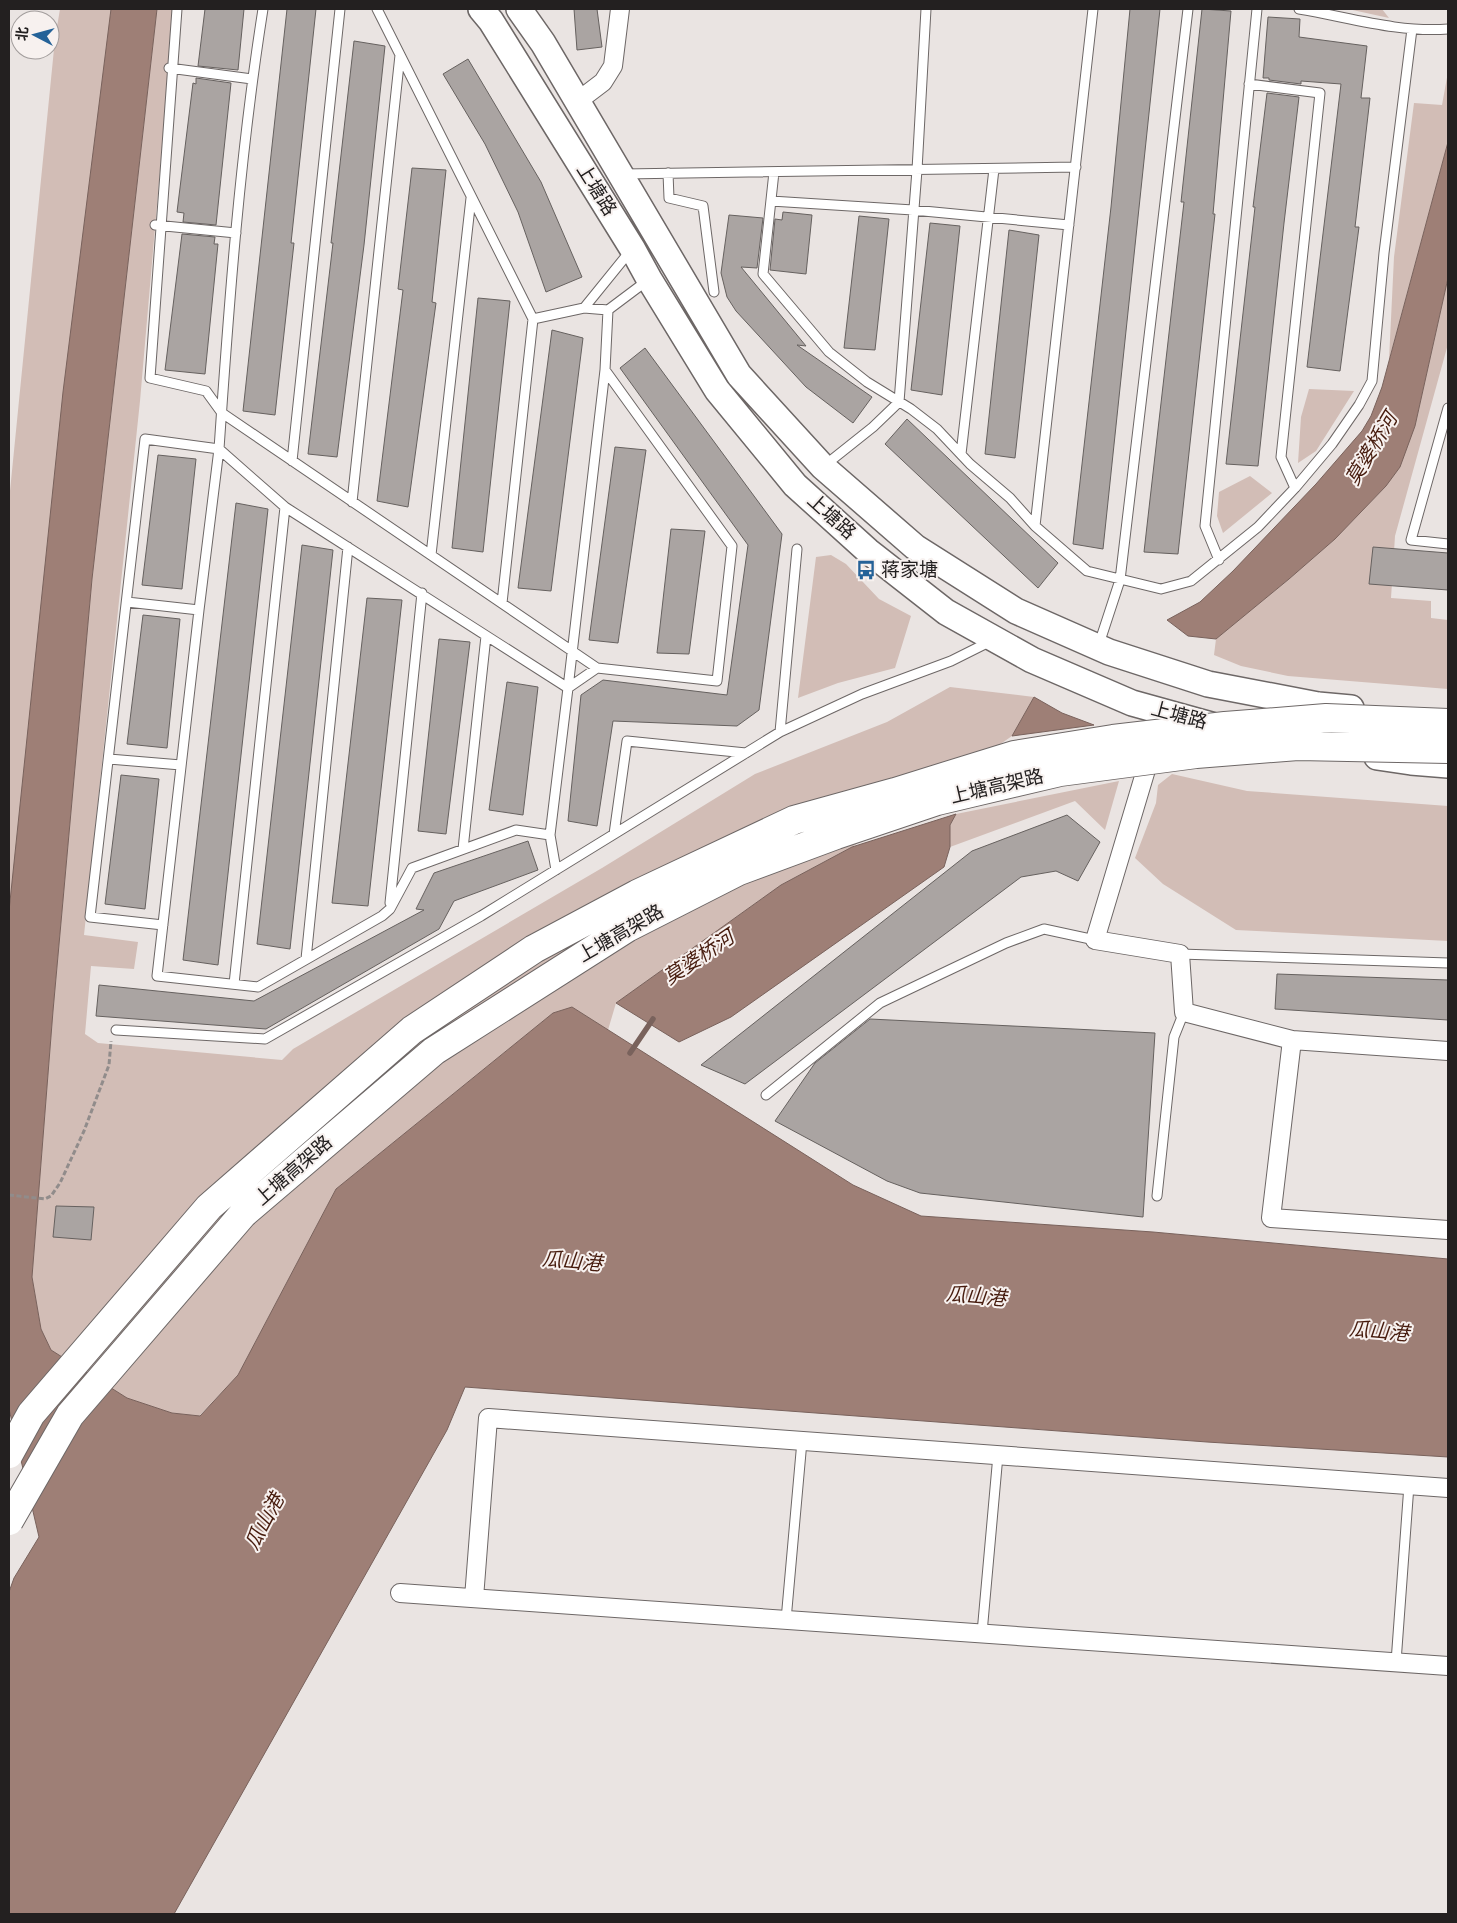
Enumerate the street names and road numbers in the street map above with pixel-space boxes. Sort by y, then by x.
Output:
street label: 上塘路 [571,160,621,220]
street label: 上塘路 [802,489,860,545]
street label: 上塘路 [1148,698,1210,734]
street label: 上塘高架路 [948,765,1046,809]
street label: 上塘高架路 [574,900,668,968]
street label: 上塘高架路 [251,1131,337,1211]

